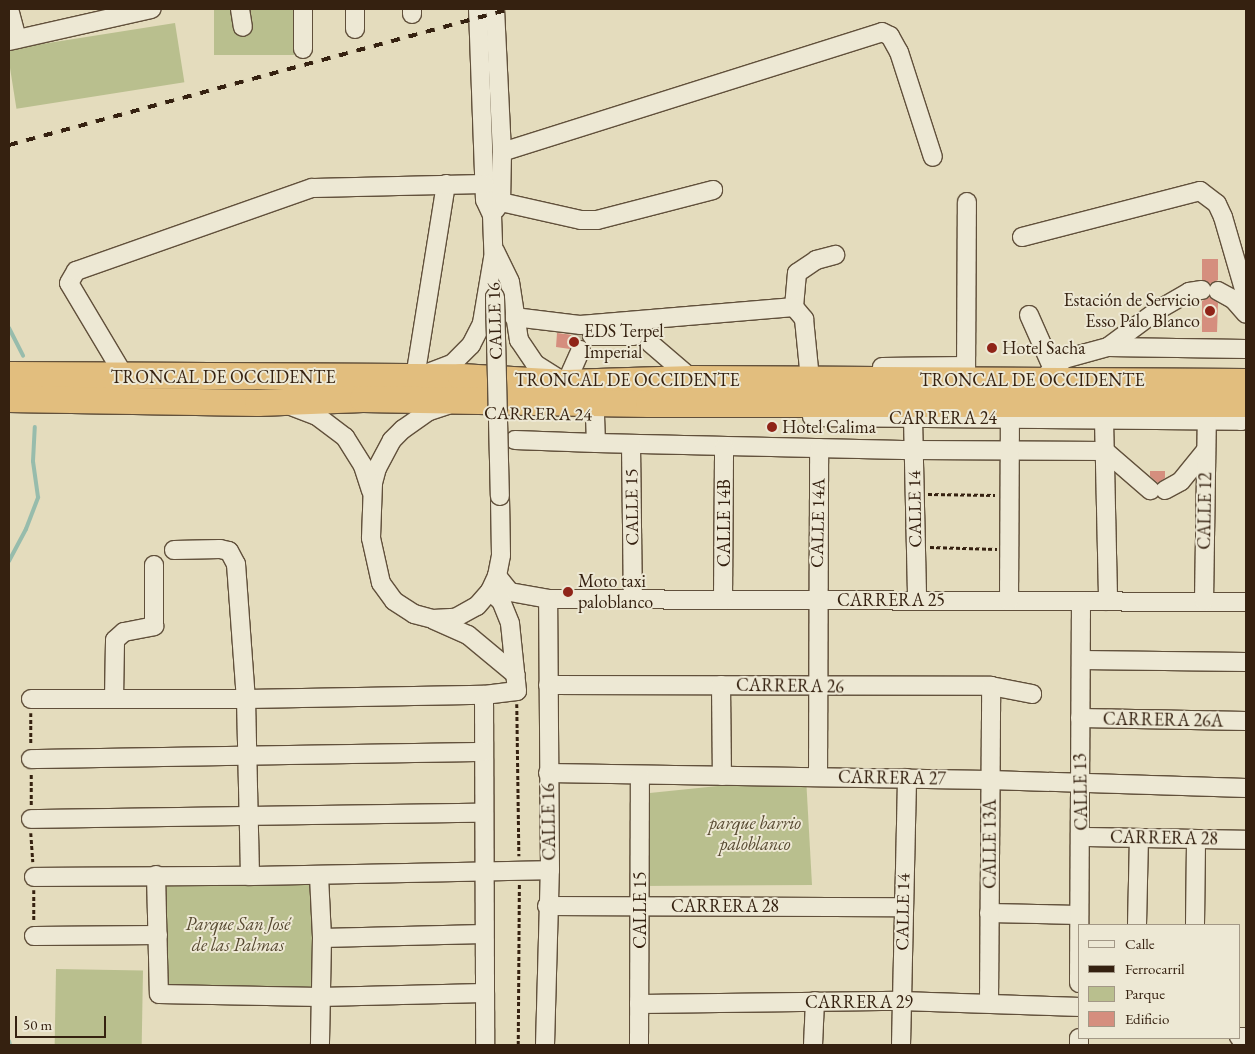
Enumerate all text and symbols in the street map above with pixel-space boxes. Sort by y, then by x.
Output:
street label: CALLE 16 [483,282,507,360]
place label: Estación de Servicio Esso Palo Blanco [1063,290,1200,332]
marker: Estación de Servicio Esso Palo Blanco [1204,305,1216,317]
place label: EDS Terpel Imperial [584,321,664,364]
marker: EDS Terpel Imperial [568,336,580,348]
place label: Hotel Sacha [1002,337,1085,359]
marker: Hotel Sacha [986,342,998,354]
street label: TRONCAL DE OCCIDENTE [110,366,336,388]
street label: TRONCAL DE OCCIDENTE [514,369,740,391]
street label: TRONCAL DE OCCIDENTE [919,369,1145,391]
street label: CARRERA 24 [484,402,592,426]
street label: CARRERA 24 [889,407,997,429]
place label: Hotel Calima [782,416,876,438]
marker: Hotel Calima [766,421,778,433]
street label: CALLE 15 [621,468,643,546]
street label: CALLE 14 [904,470,926,548]
street label: CALLE 12 [1194,472,1216,550]
street label: CALLE 14A [806,478,830,568]
street label: CALLE 14B [713,479,735,567]
place label: Moto taxi paloblanco [578,571,653,614]
marker: Moto taxi paloblanco [562,586,574,598]
street label: CARRERA 25 [837,589,945,611]
street label: CARRERA 26 [736,674,844,698]
street label: CARRERA 26A [1103,708,1223,732]
street label: CALLE 13 [1070,753,1092,831]
street label: CARRERA 27 [838,766,946,790]
street label: CALLE 16 [538,783,560,861]
street label: CALLE 13A [979,799,1001,889]
park label: parque barrio paloblanco [709,813,801,856]
street label: CARRERA 28 [1110,826,1218,850]
street label: CALLE 15 [629,871,651,949]
street label: CALLE 14 [892,873,914,951]
street label: CARRERA 28 [671,895,779,917]
park label: Parque San José de las Palmas [186,914,290,956]
legend [1078,924,1240,1039]
text: Calle [1125,934,1155,953]
text: Ferrocarril [1125,959,1185,978]
text: Parque [1125,984,1165,1003]
street label: CARRERA 29 [805,991,913,1013]
scale bar [18,1006,109,1038]
text: Edificio [1125,1009,1169,1028]
text: 50 m [23,1015,52,1034]

